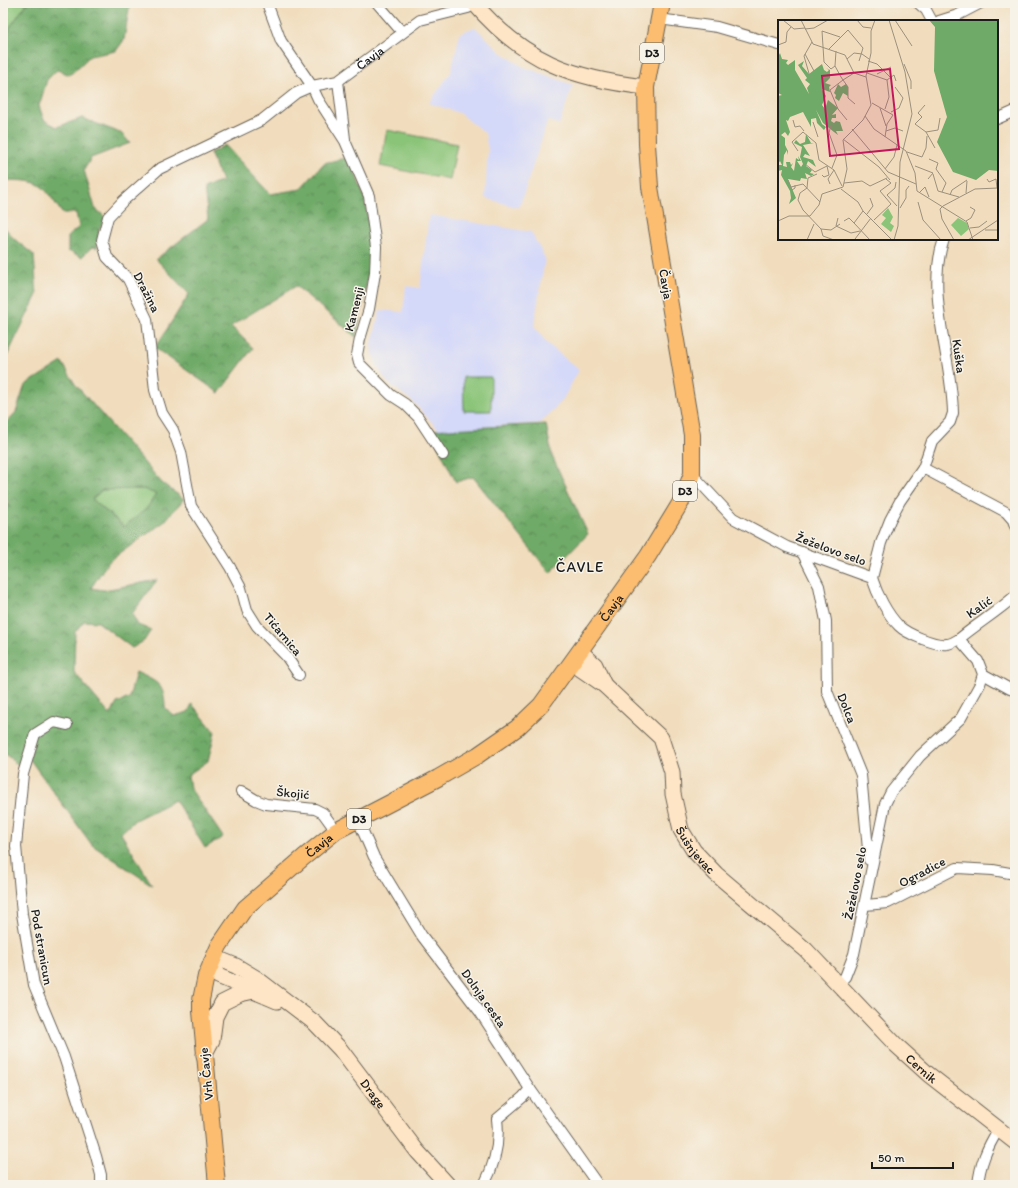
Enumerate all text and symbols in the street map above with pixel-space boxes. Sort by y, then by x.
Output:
inset map [778,20,998,240]
street label: Čavja [353,42,387,73]
road number: D3 [640,43,664,63]
street label: Čavja [656,268,676,301]
street label: Dražina [130,269,164,315]
street label: Kamenji [341,285,367,333]
street label: Kuška [949,338,969,375]
road number: D3 [673,481,697,501]
street label: Žeželovo selo [794,529,869,569]
district label: ČAVLE [556,558,604,576]
street label: Čavja [596,590,626,624]
street label: Kalić [963,593,995,621]
street label: Tićarnica [261,609,305,659]
street label: Dolca [834,691,860,726]
street label: Škojić [276,784,310,802]
road number: D3 [347,809,371,829]
street label: Šušnjevac [673,823,719,876]
street label: Čavja [302,829,336,861]
street label: Žeželovo selo [841,845,869,921]
street label: Ogradice [896,854,948,890]
street label: Pod stranicun [28,908,56,987]
street label: Dolnja cesta [458,966,510,1030]
street label: Vrh Čavje [196,1047,216,1101]
street label: Cernik [903,1050,940,1086]
street label: Drage [357,1076,390,1111]
scale bar [872,1144,953,1170]
text: 50 m [878,1151,904,1165]

